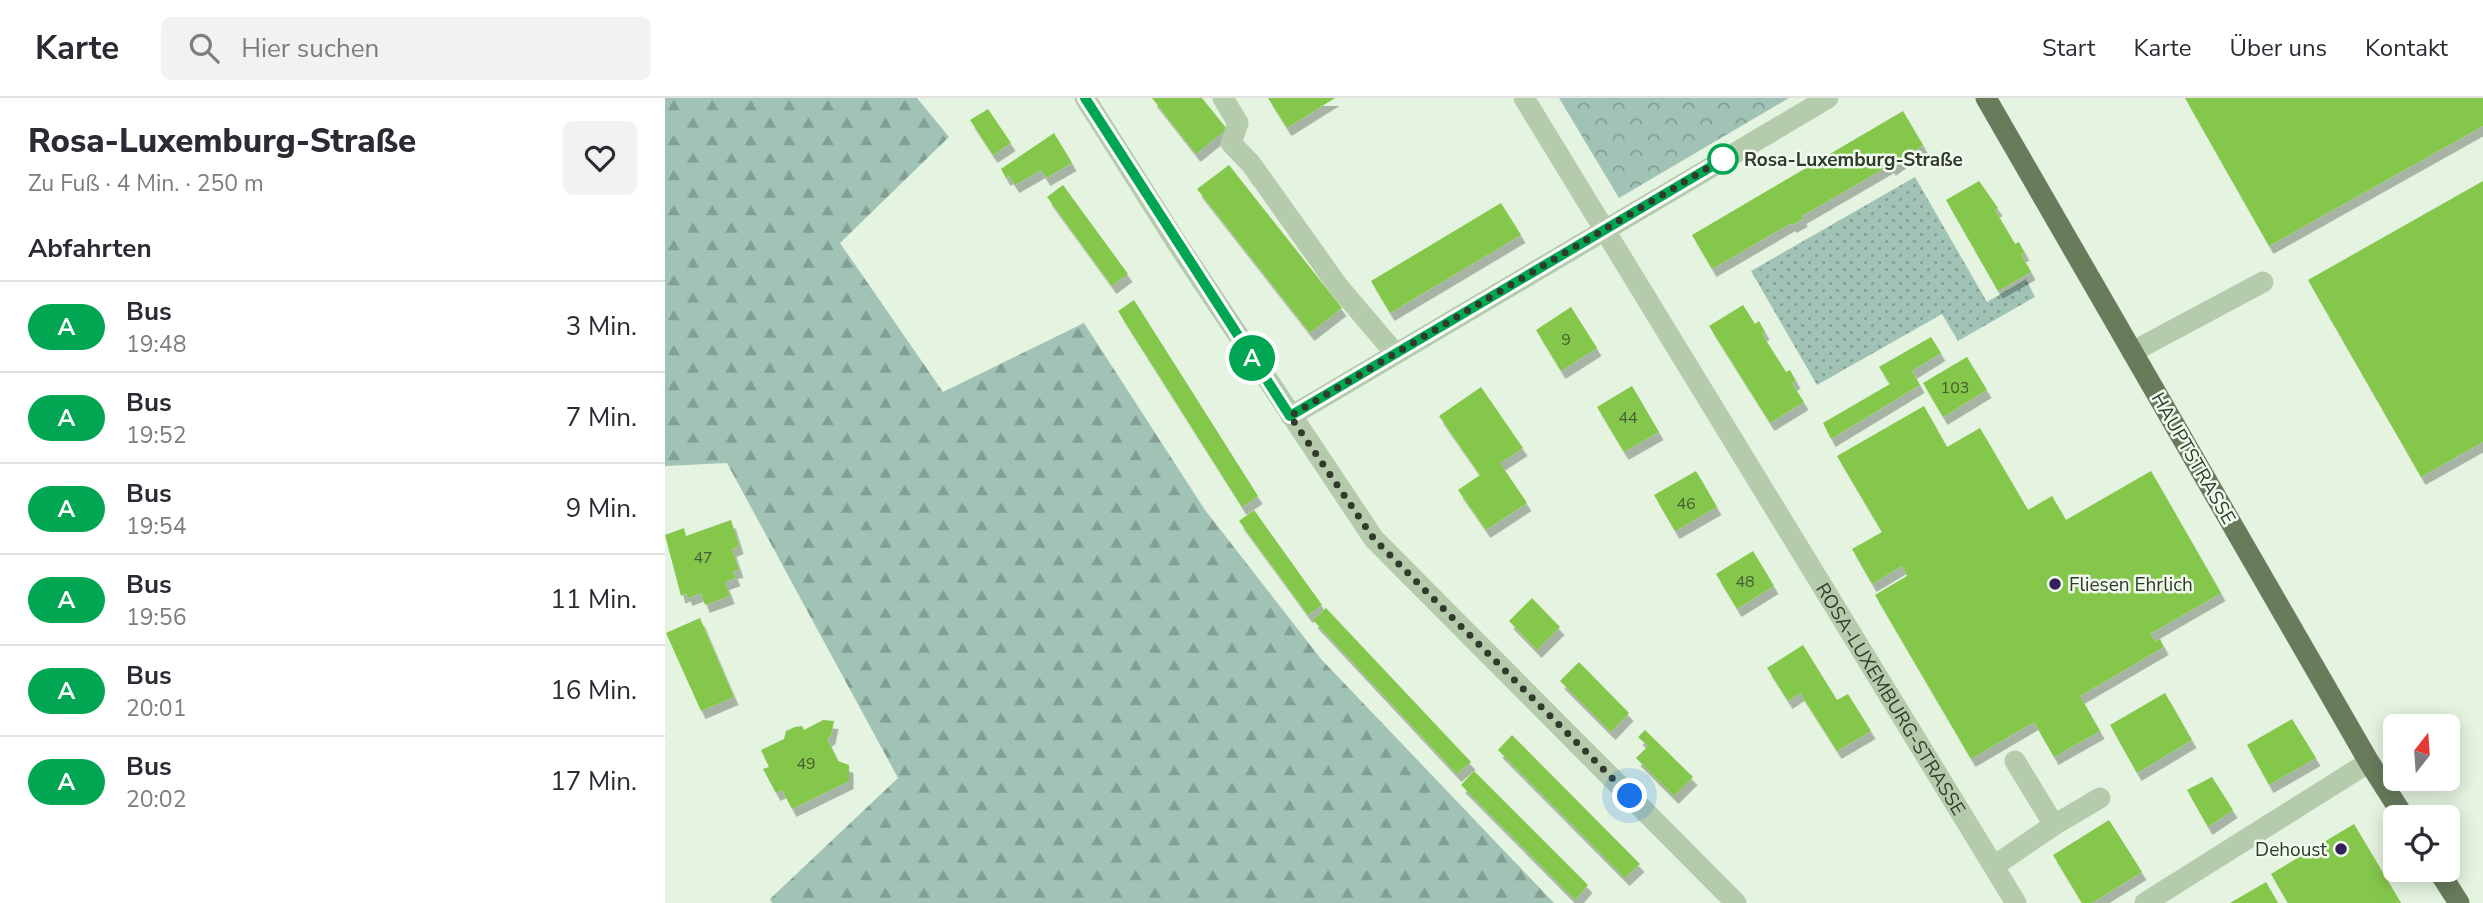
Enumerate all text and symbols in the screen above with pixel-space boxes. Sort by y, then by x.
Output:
search box [161,17,651,80]
text: Karte [35,26,119,71]
icon: search [185,29,223,67]
text: Hier suchen [241,31,379,66]
text: Start [2042,32,2095,64]
text: Karte [2133,32,2191,64]
text: Über uns [2229,32,2327,64]
text: Kontakt [2365,32,2448,64]
text: Rosa-Luxemburg-Straße [28,119,416,164]
button: heart [563,121,637,195]
marker: Rosa-Luxemburg-Straße [1708,144,1738,174]
place label: Rosa-Luxemburg-Straße [1744,147,1963,173]
text: Zu Fuß · 4 Min. · 250 m [28,168,264,199]
text: Abfahrten [28,231,152,266]
text: Bus [126,294,172,329]
text: 3 Min. [566,309,637,344]
text: A [58,311,75,343]
text: 19:48 [126,329,186,360]
house number: 9 [1561,329,1571,351]
line badge: A [1229,335,1275,381]
text: A [1243,342,1261,374]
house number: 103 [1941,377,1969,399]
text: Bus [126,385,172,420]
street label: HAUPTSTRASSE [2145,388,2241,529]
text: 7 Min. [566,400,637,435]
text: A [58,402,75,434]
house number: 44 [1618,407,1638,429]
text: 19:52 [126,420,186,451]
text: Bus [126,476,172,511]
text: 9 Min. [566,491,637,526]
text: A [58,493,75,525]
house number: 46 [1676,493,1696,515]
text: 19:54 [126,511,186,542]
house number: 47 [693,547,713,569]
text: Bus [126,567,172,602]
house number: 48 [1735,571,1755,593]
place label: Fliesen Ehrlich [2069,572,2193,598]
marker: Fliesen Ehrlich [2047,576,2063,592]
street label: ROSA-LUXEMBURG-STRASSE [1809,578,1971,820]
text: 11 Min. [550,582,637,617]
text: A [58,584,75,616]
text: 19:56 [126,602,186,633]
text: Bus [126,658,172,693]
text: 16 Min. [550,673,637,708]
text: A [58,675,75,707]
text: 20:01 [126,693,186,724]
north arrow [2383,714,2461,791]
map controls [2383,714,2460,882]
text: Bus [126,749,172,784]
house number: 49 [796,753,816,775]
text: 17 Min. [550,764,637,799]
text: A [58,766,75,798]
your location [1612,778,1647,813]
text: 20:02 [126,784,186,815]
button: locate [2383,805,2460,882]
place label: Dehoust [2255,837,2327,863]
marker: Dehoust [2333,841,2349,857]

